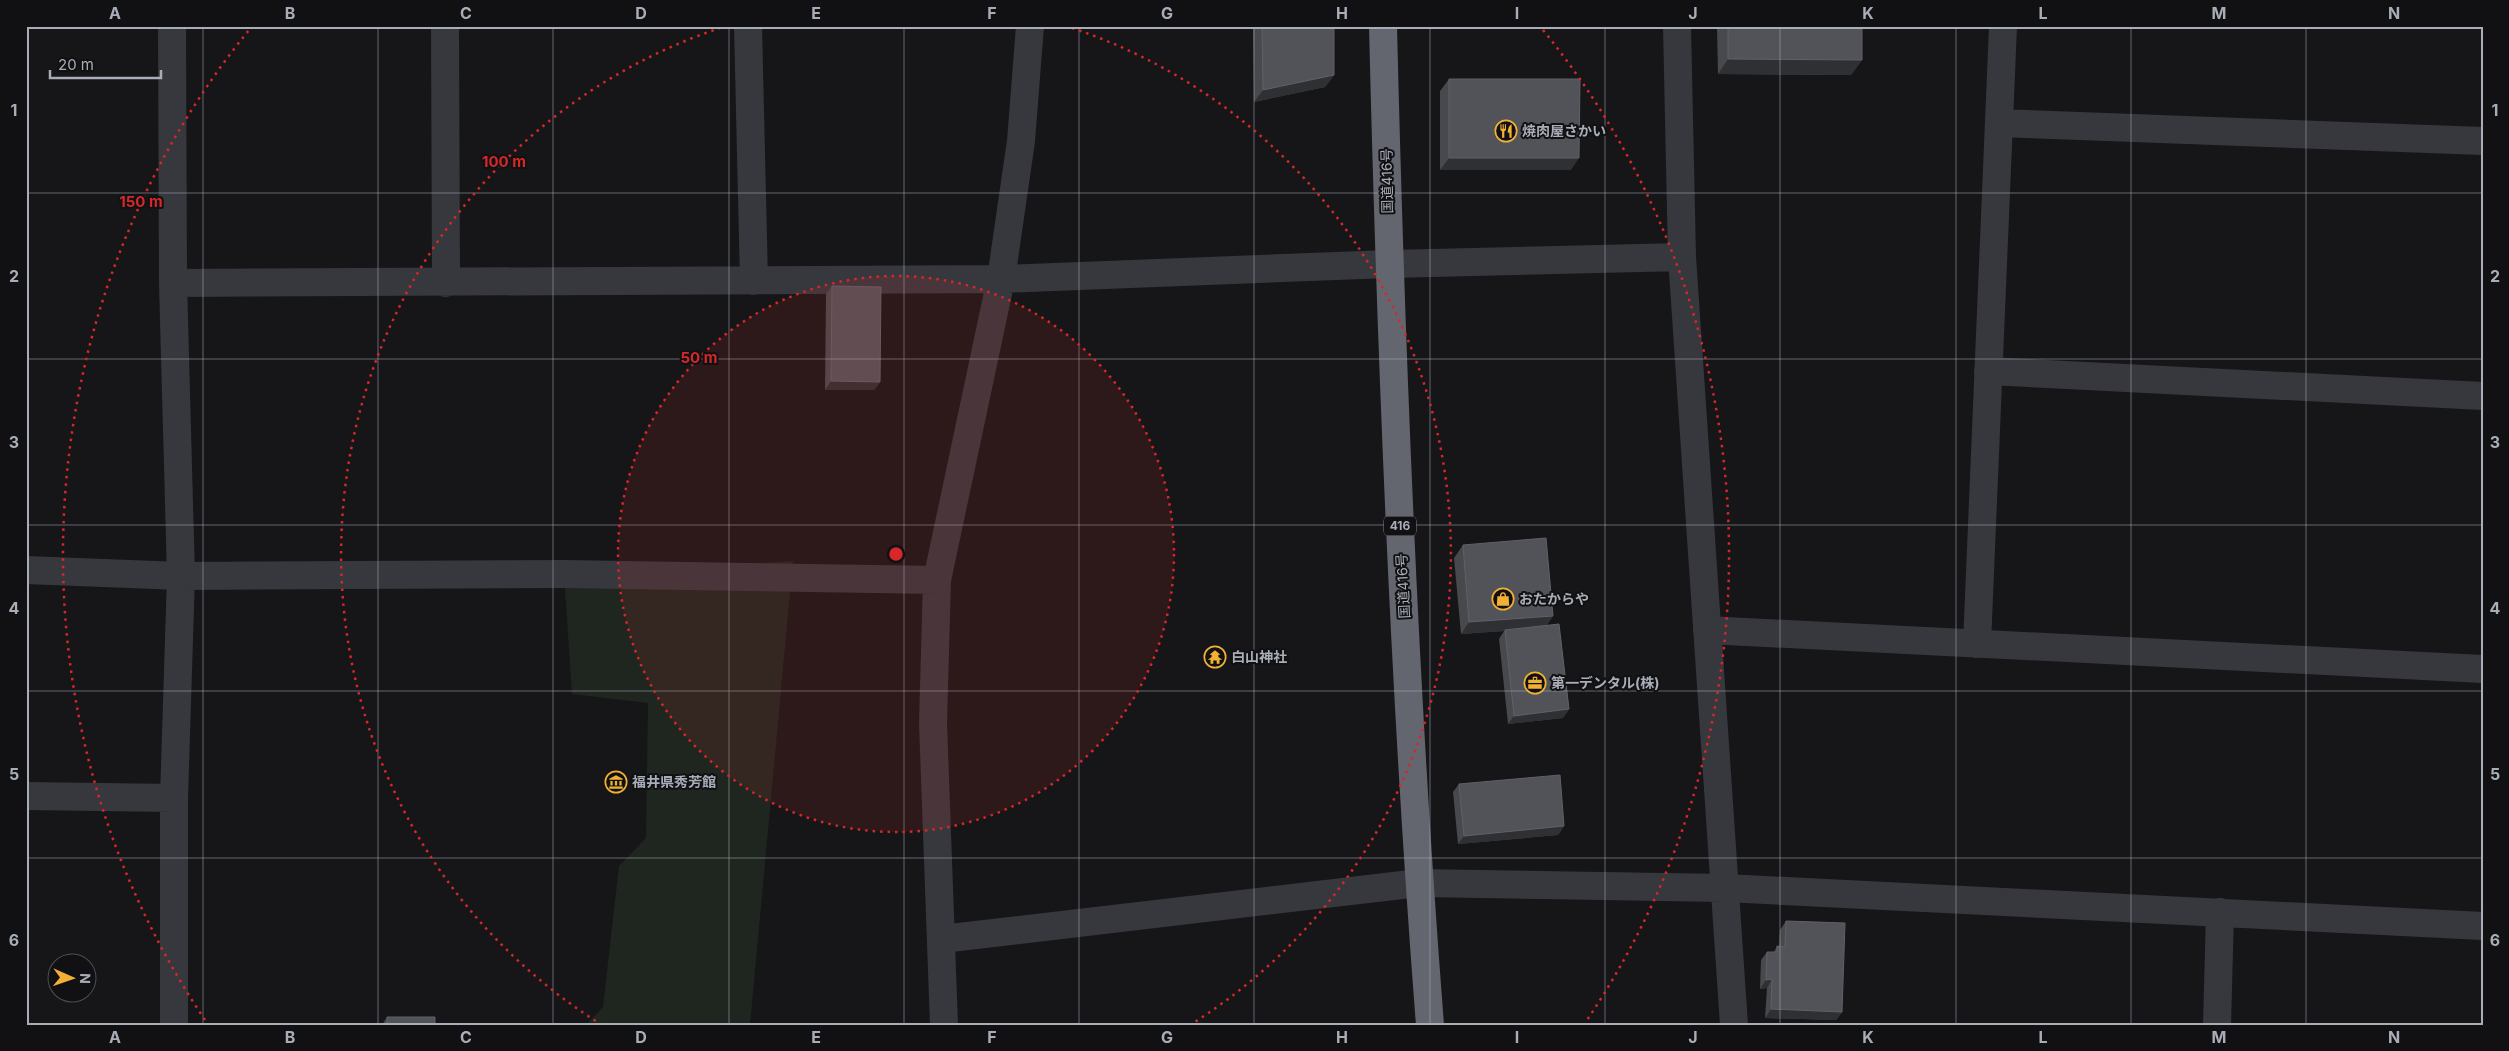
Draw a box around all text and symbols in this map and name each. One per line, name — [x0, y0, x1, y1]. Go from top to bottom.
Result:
text: A — [109, 3, 121, 23]
text: B — [285, 3, 295, 23]
text: C — [460, 3, 472, 23]
text: D — [635, 3, 647, 23]
text: E — [811, 3, 821, 23]
text: F — [987, 3, 997, 23]
text: G — [1161, 3, 1173, 23]
text: H — [1336, 3, 1348, 23]
text: I — [1515, 3, 1519, 23]
text: J — [1688, 3, 1698, 23]
text: K — [1862, 3, 1874, 23]
text: L — [2038, 3, 2048, 23]
text: M — [2212, 3, 2226, 23]
text: N — [2388, 3, 2400, 23]
scale bar — [50, 48, 161, 80]
text: 20 m — [58, 55, 94, 74]
text: 1 — [11, 100, 17, 120]
text: 1 — [2492, 100, 2498, 120]
restaurant icon: 焼肉屋さかい — [1494, 119, 1518, 143]
place label: 焼肉屋さかい — [1522, 122, 1606, 139]
street label: 国道416号 — [1377, 148, 1396, 214]
text: 100 m — [482, 152, 526, 171]
text: 150 m — [119, 192, 163, 211]
text: 2 — [9, 266, 19, 286]
text: 2 — [2490, 266, 2500, 286]
text: 50 m — [681, 348, 717, 367]
text: 3 — [9, 432, 19, 452]
text: 3 — [2490, 432, 2500, 452]
road number: 416 — [1384, 516, 1416, 536]
centre of rings — [887, 545, 905, 563]
street label: 国道416号 — [1392, 553, 1413, 619]
shop icon: おたからや — [1491, 587, 1515, 611]
place label: おたからや — [1519, 590, 1589, 607]
text: 4 — [9, 598, 20, 618]
text: 4 — [2490, 598, 2501, 618]
temple icon: 白山神社 — [1203, 645, 1227, 669]
place label: 白山神社 — [1231, 648, 1287, 665]
office icon: 第一デンタル(株) — [1523, 671, 1547, 695]
place label: 第一デンタル(株) — [1551, 674, 1660, 691]
text: 5 — [9, 764, 19, 784]
text: 5 — [2490, 764, 2500, 784]
museum icon: 福井県秀芳館 — [604, 770, 628, 794]
place label: 福井県秀芳館 — [632, 773, 716, 790]
text: 6 — [9, 930, 19, 950]
text: 6 — [2490, 930, 2500, 950]
north arrow — [48, 954, 98, 1004]
text: N — [77, 973, 94, 984]
text: A — [109, 1027, 121, 1047]
text: B — [285, 1027, 295, 1047]
text: C — [460, 1027, 472, 1047]
text: D — [635, 1027, 647, 1047]
text: E — [811, 1027, 821, 1047]
text: F — [987, 1027, 997, 1047]
text: G — [1161, 1027, 1173, 1047]
text: H — [1336, 1027, 1348, 1047]
text: I — [1515, 1027, 1519, 1047]
text: J — [1688, 1027, 1698, 1047]
text: K — [1862, 1027, 1874, 1047]
text: L — [2038, 1027, 2048, 1047]
text: M — [2212, 1027, 2226, 1047]
text: N — [2388, 1027, 2400, 1047]

